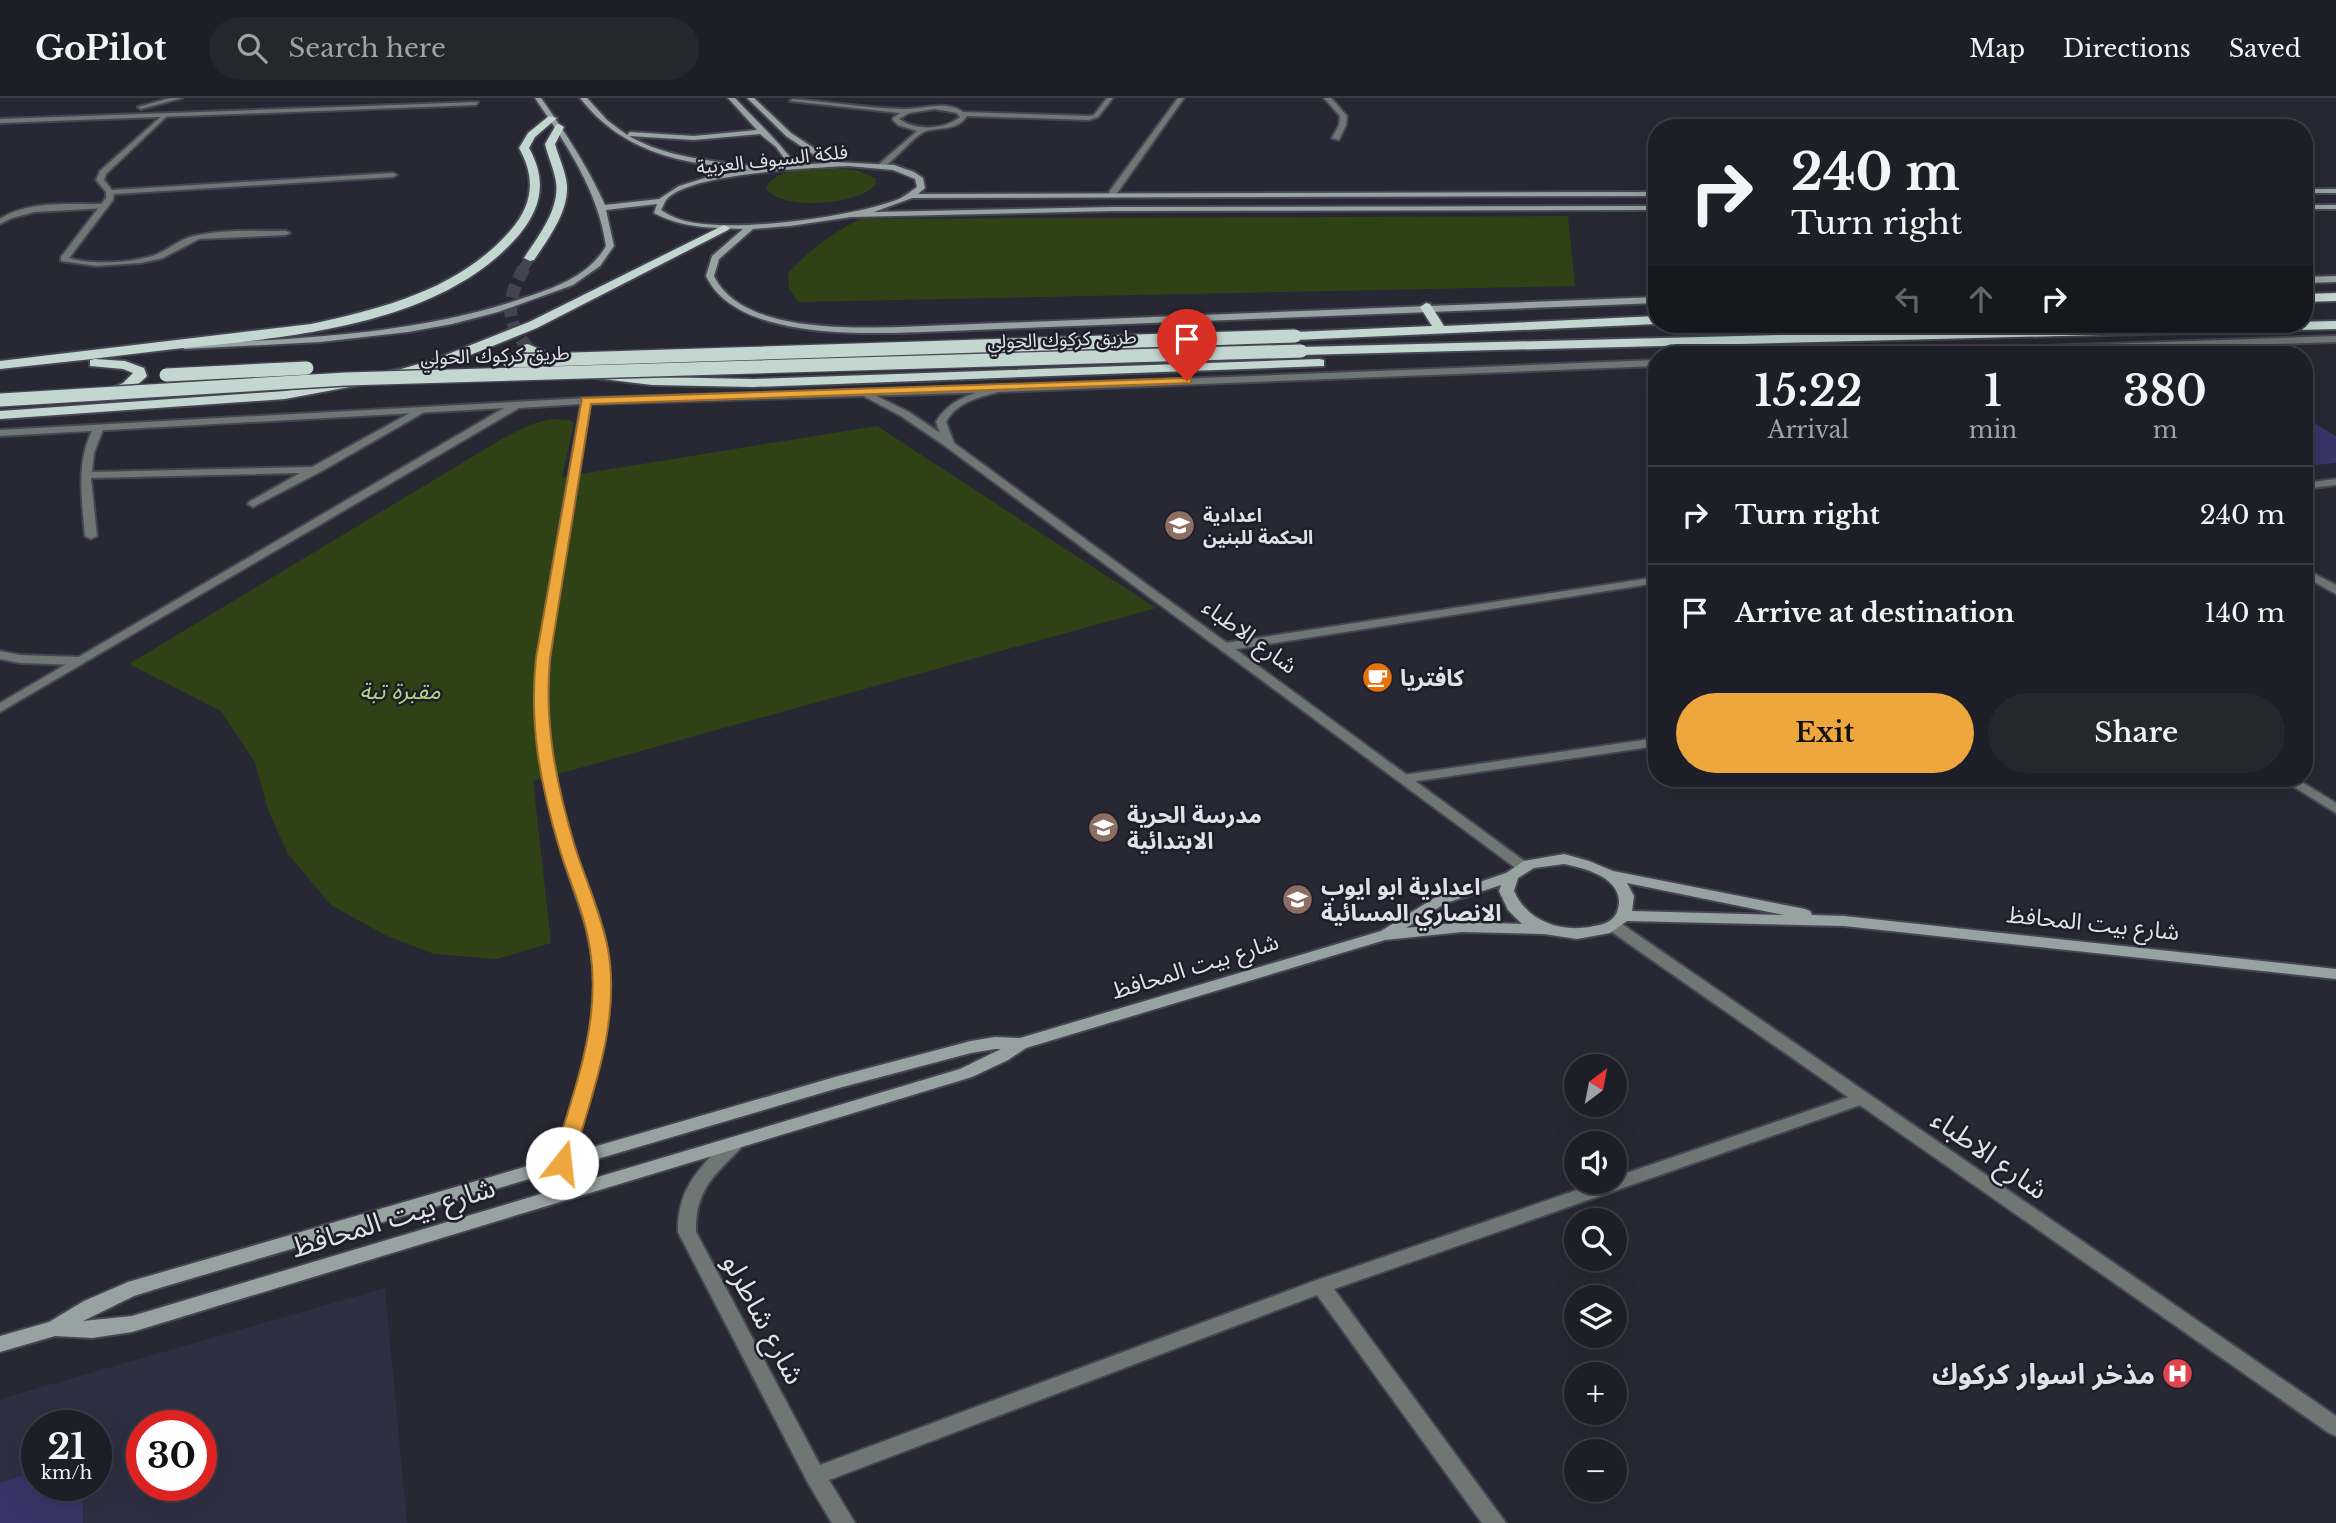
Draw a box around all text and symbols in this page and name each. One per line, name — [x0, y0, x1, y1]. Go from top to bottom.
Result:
search box — [209, 17, 699, 80]
text: GoPilot — [35, 28, 167, 69]
icon: search — [233, 29, 271, 67]
text: Search here — [289, 32, 446, 64]
text: Map — [1969, 34, 2025, 63]
text: Directions — [2063, 34, 2191, 63]
text: Saved — [2229, 34, 2301, 63]
street label: فلكة السيوف العربية — [695, 140, 849, 179]
text: 240 m — [1791, 142, 1960, 203]
icon: right — [1676, 147, 1767, 238]
text: Turn right — [1791, 203, 1962, 243]
icon: left — [1889, 280, 1927, 318]
icon: ahead — [1962, 280, 2000, 318]
icon: right — [2035, 280, 2073, 318]
pin — [1157, 309, 1217, 381]
icon: arrive — [1168, 320, 1206, 358]
street label: طريق كركوك الحولي — [987, 325, 1137, 357]
street label: طريق كركوك الحولي — [420, 341, 570, 373]
text: 15:22 — [1754, 365, 1863, 417]
text: 1 — [1984, 365, 2002, 417]
text: 380 — [2123, 365, 2207, 417]
text: Arrival — [1768, 416, 1849, 444]
text: min — [1969, 416, 2017, 444]
text: m — [2153, 416, 2177, 444]
icon: right — [1676, 496, 1714, 534]
text: Turn right — [1735, 499, 1880, 531]
text: 240 m — [2200, 499, 2285, 531]
place label: اعدادية الحكمة للبنين — [1203, 504, 1313, 549]
school or university icon: اعدادية الحكمة للبنين — [1163, 509, 1197, 543]
street label: شارع الاطباء — [1196, 592, 1303, 682]
icon: arrive — [1676, 594, 1714, 632]
text: Arrive at destination — [1735, 597, 2015, 629]
text: 140 m — [2204, 597, 2285, 629]
cafe icon: کافتریا — [1360, 661, 1394, 695]
place label: کافتریا — [1400, 664, 1465, 692]
park label: مقبرة تبة — [359, 677, 441, 705]
button: Exit — [1676, 693, 1974, 773]
button: Share — [1988, 693, 2285, 773]
place label: مدرسة الحرية الابتدائية — [1127, 801, 1262, 855]
school or university icon: مدرسة الحرية الابتدائية — [1087, 811, 1121, 845]
place label: اعدادية ابو ايوب الانصاري المسائية — [1321, 873, 1502, 931]
school or university icon: اعدادية ابو ايوب الانصاري المسائية — [1281, 883, 1315, 917]
street label: شارع بيت المحافظ — [2005, 900, 2181, 949]
street label: شارع بيت المحافظ — [1108, 927, 1283, 1008]
north arrow — [1564, 1054, 1628, 1116]
map controls — [1564, 1054, 1627, 1502]
street label: شارع الاطباء — [1923, 1102, 2055, 1210]
position arrow — [525, 1126, 599, 1200]
button: sound — [1564, 1131, 1627, 1194]
street label: شارع بيت المحافظ — [287, 1170, 500, 1268]
button: search — [1564, 1208, 1627, 1271]
street label: شارع شاطرلو — [712, 1248, 812, 1392]
button: layers — [1564, 1285, 1627, 1348]
place label: مذخر اسوار كركوك — [1932, 1357, 2155, 1392]
hospital icon: مذخر اسوار كركوك — [2161, 1357, 2195, 1391]
button: + — [1564, 1362, 1627, 1425]
speed limit sign: 30 — [126, 1410, 217, 1501]
text: 21 — [47, 1425, 86, 1468]
button: − — [1564, 1439, 1627, 1502]
text: km/h — [41, 1462, 92, 1484]

